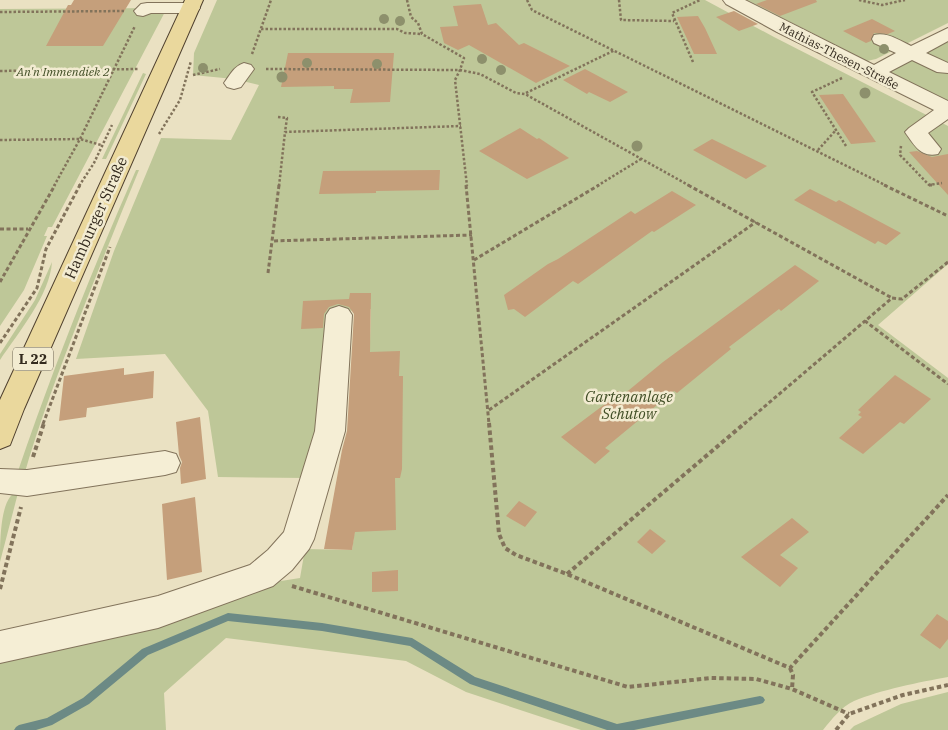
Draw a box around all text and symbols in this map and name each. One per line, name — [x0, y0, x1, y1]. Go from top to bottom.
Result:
street label: Mathias-Thesen-Straße — [777, 19, 902, 92]
park label: An'n Immendiek 2 — [15, 64, 110, 79]
street label: Hamburger Straße — [60, 154, 131, 282]
road number: L 22 — [13, 348, 53, 370]
park label: Gartenanlage Schutow — [585, 387, 673, 423]

